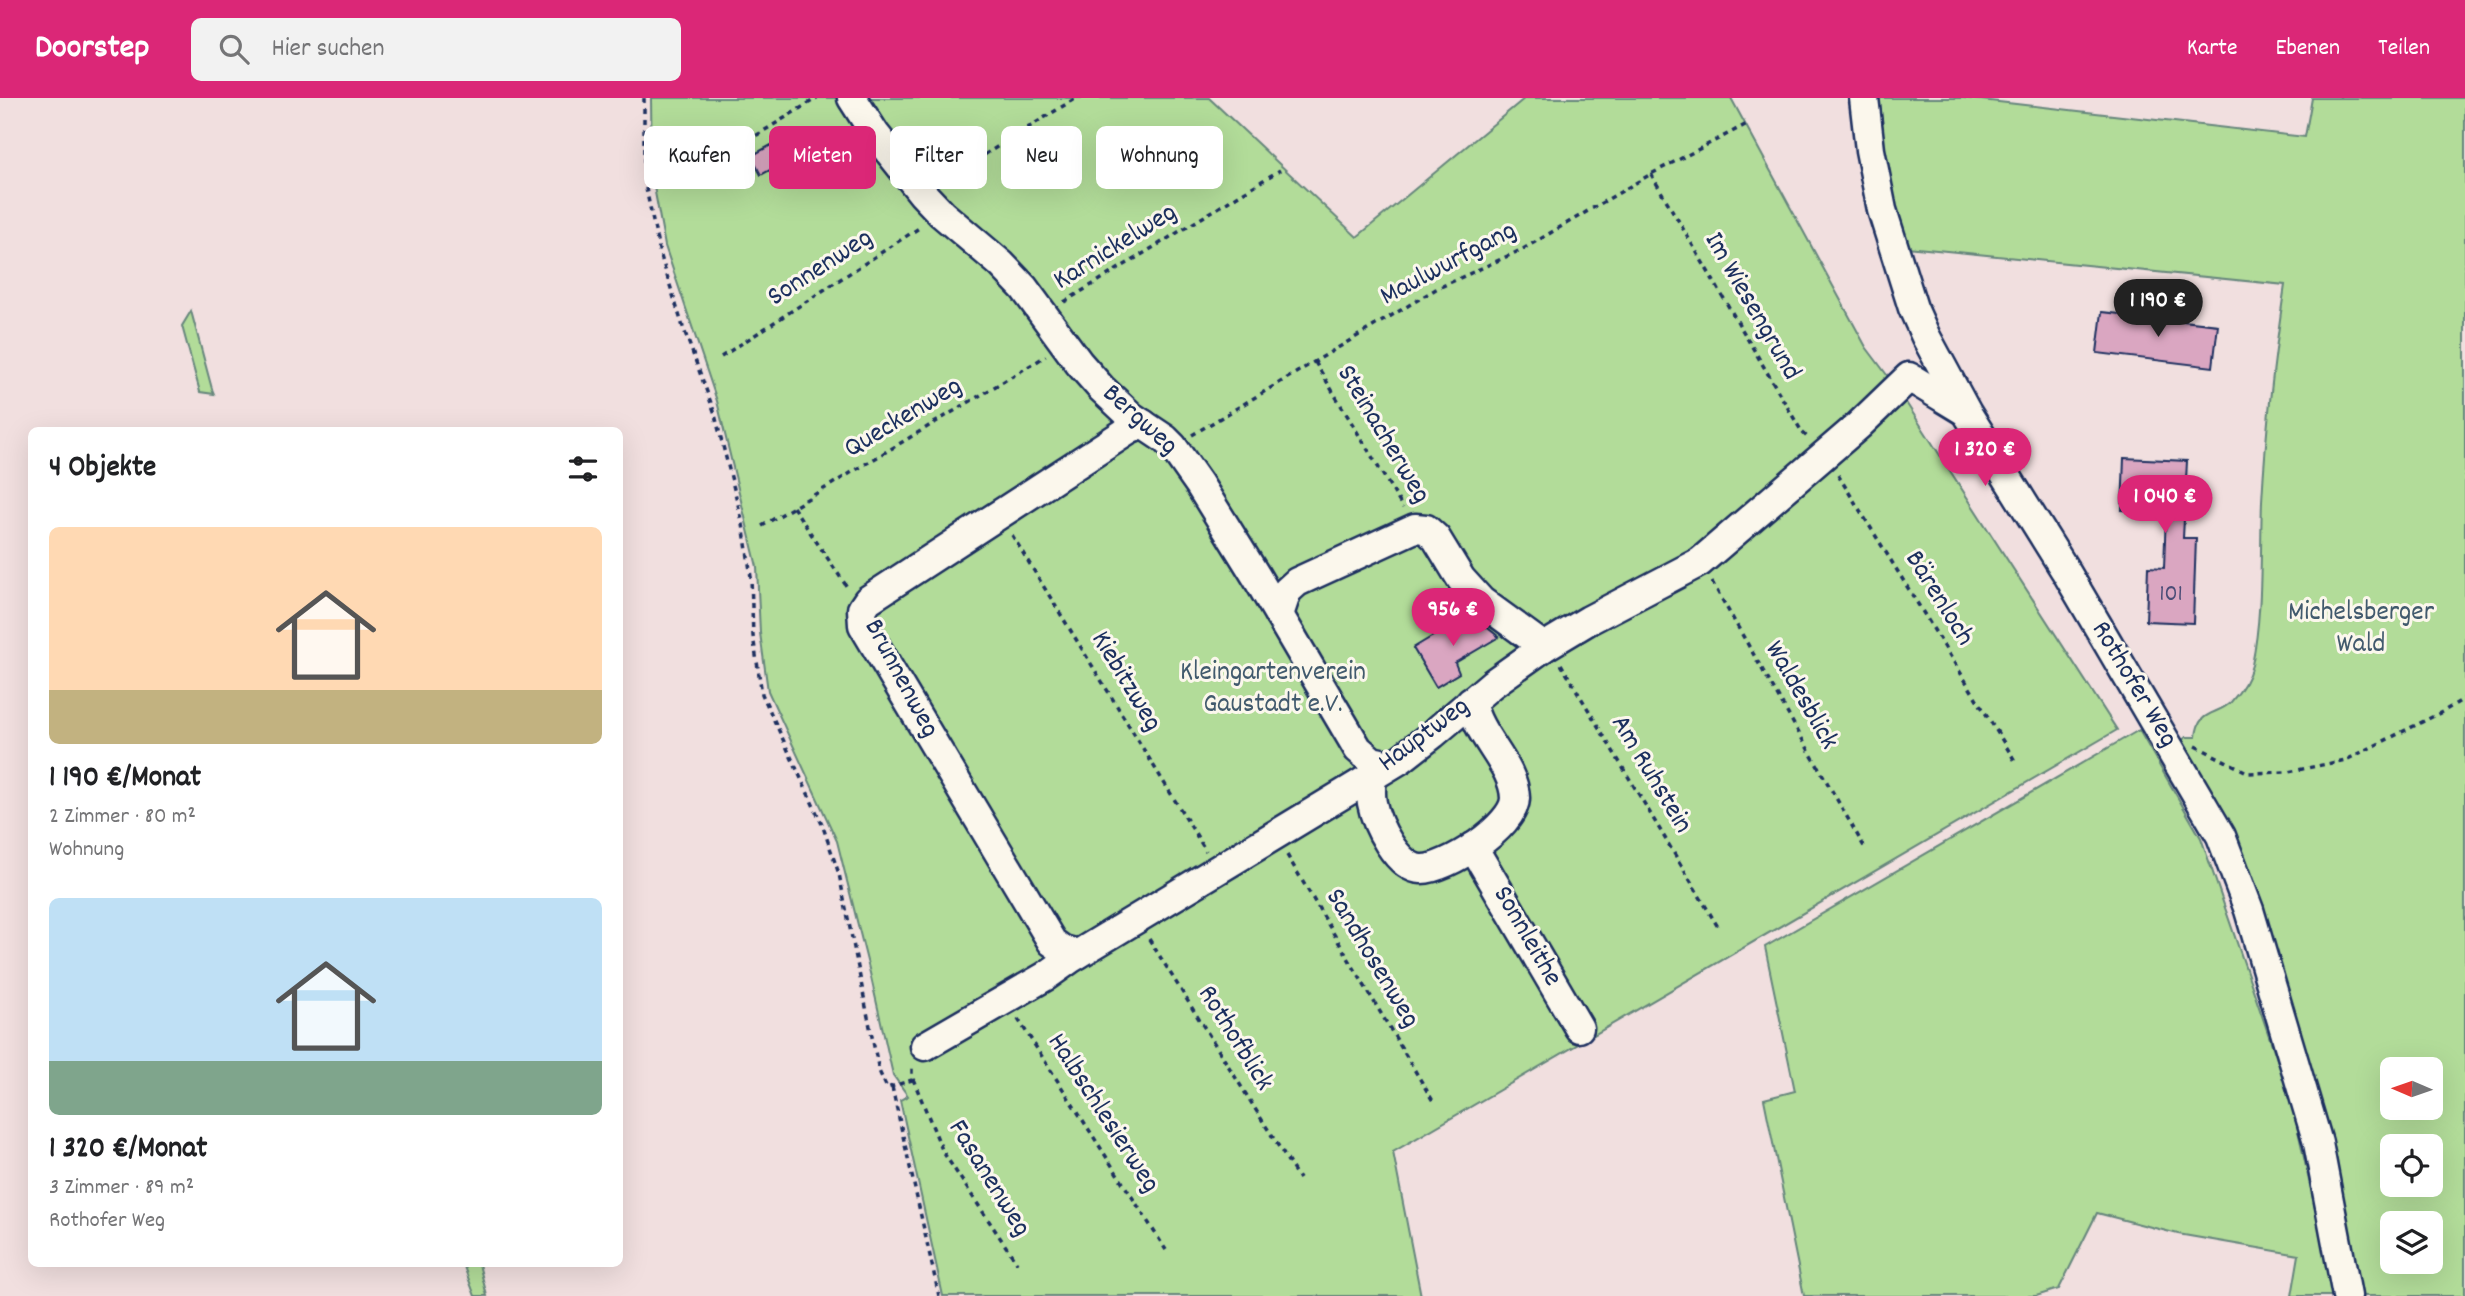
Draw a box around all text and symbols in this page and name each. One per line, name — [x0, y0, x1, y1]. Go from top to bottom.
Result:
search box — [191, 18, 681, 81]
text: Doorstep — [35, 26, 149, 73]
icon: search — [215, 30, 253, 68]
text: Hier suchen — [271, 31, 385, 68]
text: Karte — [2187, 32, 2237, 66]
text: Ebenen — [2275, 32, 2340, 66]
text: Teilen — [2378, 32, 2430, 66]
chip: Kaufen — [644, 126, 755, 189]
chip: Mieten — [769, 126, 876, 189]
chip: Filter — [890, 126, 987, 189]
chip: Neu — [1001, 126, 1082, 189]
chip: Wohnung — [1096, 126, 1223, 189]
street label: Karnickelweg — [1047, 194, 1185, 302]
street label: Maulwurfgang — [1374, 212, 1524, 318]
street label: Sonnenweg — [760, 220, 882, 318]
street label: Im Wiesengrund — [1692, 225, 1810, 389]
pin: 1 190 € — [2093, 280, 2223, 339]
text: 1 190 € — [2130, 285, 2186, 318]
street label: Steinacherweg — [1325, 358, 1439, 512]
street label: Queckenweg — [837, 368, 971, 470]
street label: Bergweg — [1092, 376, 1186, 466]
pin: 1 320 € — [1920, 428, 2050, 488]
text: 1 320 € — [1954, 434, 2016, 467]
text: 4 Objekte — [49, 448, 156, 491]
icon: filters — [564, 450, 602, 488]
pin: 1 040 € — [2100, 476, 2230, 535]
text: 1 040 € — [2133, 481, 2197, 514]
street label: Bärenloch — [1893, 543, 1983, 655]
icon: home — [263, 572, 389, 698]
house number: 101 — [2159, 578, 2183, 612]
pin: 956 € — [1404, 588, 1502, 648]
text: 956 € — [1428, 594, 1478, 627]
park label: Michelsberger Wald — [2288, 594, 2435, 666]
street label: Brunnenweg — [852, 612, 948, 746]
street label: Rothofer Weg — [2079, 614, 2187, 756]
street label: Kiebitzweg — [1079, 624, 1171, 740]
street label: Waldesblick — [1753, 634, 1847, 758]
park label: Kleingartenverein Gaustadt e.V. — [1180, 654, 1366, 726]
street label: Hauptweg — [1371, 688, 1479, 784]
street label: Am Ruhstein — [1599, 708, 1701, 842]
text: 1 190 €/Monat — [49, 758, 201, 801]
text: 2 Zimmer · 80 m² — [49, 801, 196, 834]
text: Wohnung — [49, 834, 124, 867]
street label: Sonnleithe — [1481, 879, 1571, 995]
street label: Sandhosenweg — [1314, 882, 1428, 1036]
icon: home — [263, 943, 389, 1069]
street label: Rothofblick — [1186, 978, 1282, 1100]
street label: Halbschlesierweg — [1035, 1026, 1169, 1202]
north arrow — [2380, 1057, 2443, 1120]
map controls — [2380, 1057, 2443, 1274]
street label: Fasanenweg — [936, 1113, 1040, 1245]
text: 1 320 €/Monat — [49, 1129, 207, 1172]
button: locate — [2380, 1134, 2443, 1197]
text: 3 Zimmer · 89 m² — [49, 1172, 194, 1205]
text: Rothofer Weg — [49, 1205, 165, 1238]
button: layers — [2380, 1211, 2443, 1274]

